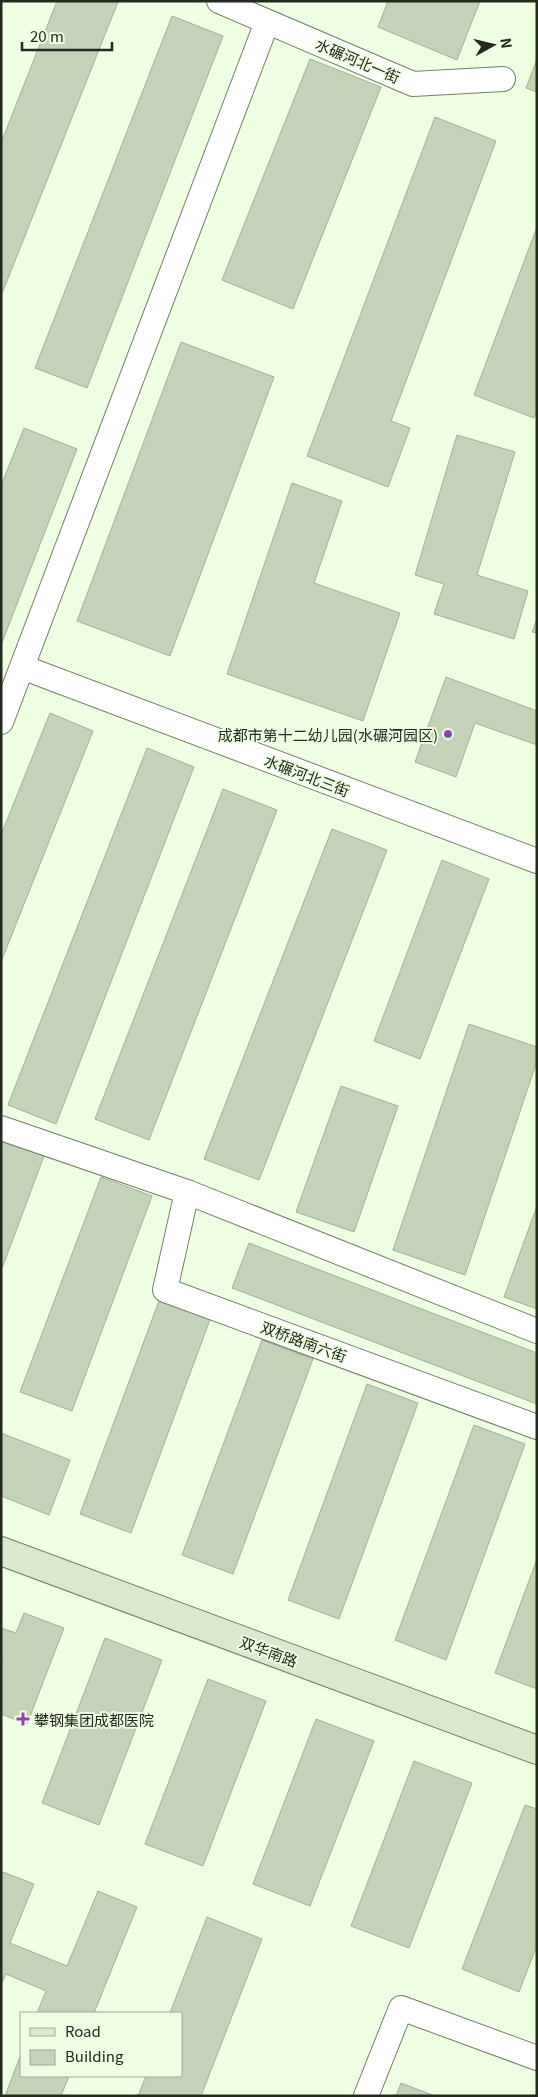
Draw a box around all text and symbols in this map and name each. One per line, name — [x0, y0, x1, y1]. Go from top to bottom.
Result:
scale bar — [22, 20, 112, 52]
north arrow — [468, 20, 518, 70]
text: 20 m — [30, 25, 64, 46]
street label: 水碾河北一街 — [312, 33, 404, 87]
text: N — [496, 36, 517, 50]
place label: 成都市第十二幼儿园(水碾河园区) — [218, 724, 438, 745]
marker: 成都市第十二幼儿园(水碾河园区) — [442, 728, 454, 740]
street label: 水碾河北三街 — [261, 749, 353, 801]
street label: 双桥路南六街 — [258, 1316, 350, 1366]
street label: 双华南路 — [237, 1631, 301, 1671]
place label: 攀钢集团成都医院 — [34, 1709, 154, 1730]
marker: 攀钢集团成都医院 — [16, 1712, 30, 1726]
legend — [20, 2012, 182, 2077]
text: Road — [65, 2020, 101, 2041]
text: Building — [65, 2045, 124, 2066]

